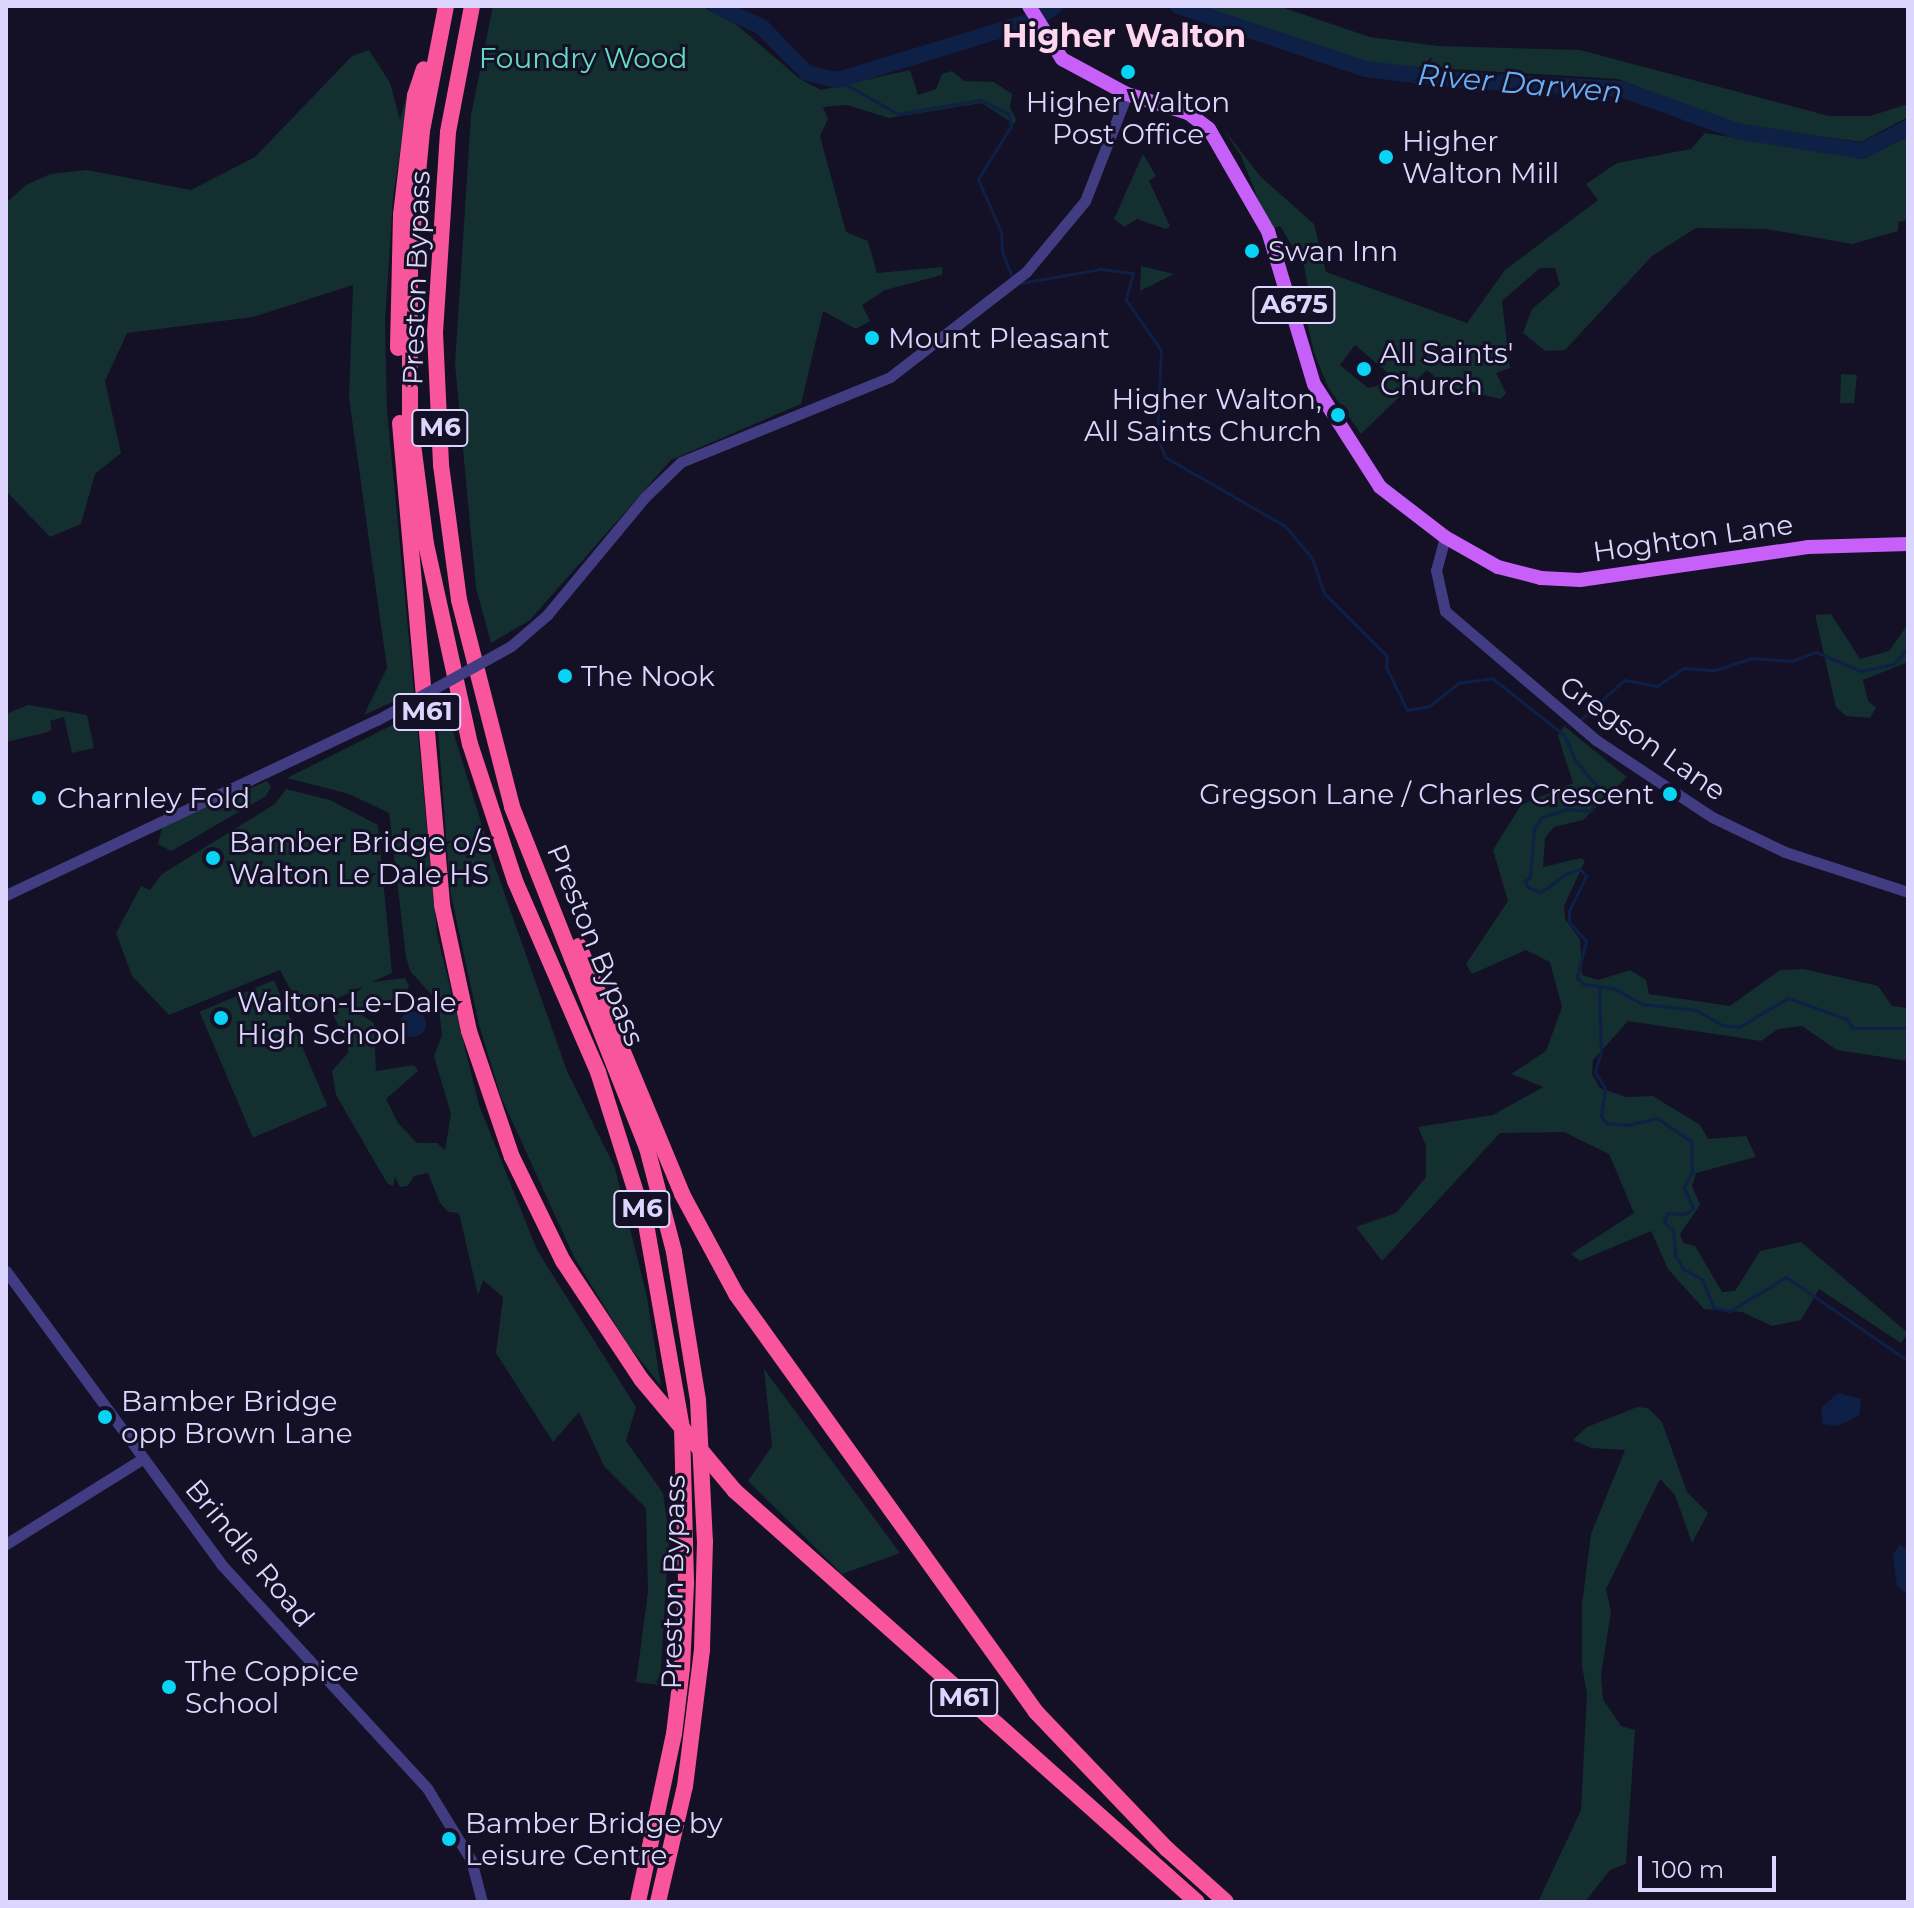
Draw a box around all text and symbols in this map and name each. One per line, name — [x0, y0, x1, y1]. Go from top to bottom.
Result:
district label: Higher Walton — [1002, 17, 1246, 55]
park label: Foundry Wood — [479, 41, 687, 75]
water label: River Darwen — [1416, 57, 1624, 111]
marker: Higher Walton Post Office — [1119, 63, 1137, 81]
place label: Higher Walton Post Office — [1026, 85, 1230, 151]
place label: Higher Walton Mill — [1402, 124, 1559, 190]
marker: Higher Walton Mill — [1377, 148, 1395, 166]
street label: Preston Bypass — [395, 170, 437, 386]
place label: Swan Inn — [1268, 234, 1398, 268]
marker: Swan Inn — [1243, 242, 1261, 260]
road number: A675 — [1252, 283, 1336, 327]
place label: Mount Pleasant — [888, 321, 1110, 355]
marker: Mount Pleasant — [863, 329, 881, 347]
place label: All Saints' Church — [1380, 336, 1513, 402]
marker: All Saints' Church — [1355, 360, 1373, 378]
place label: Higher Walton, All Saints Church — [1084, 382, 1322, 448]
road number: M6 — [410, 406, 470, 450]
marker: Higher Walton, All Saints Church — [1329, 406, 1347, 424]
street label: Hoghton Lane — [1591, 507, 1795, 569]
place label: The Nook — [581, 659, 715, 693]
marker: The Nook — [556, 667, 574, 685]
street label: Gregson Lane — [1554, 668, 1732, 808]
road number: M61 — [393, 690, 461, 734]
place label: Gregson Lane / Charles Crescent — [1199, 777, 1654, 811]
place label: Charnley Fold — [57, 781, 250, 815]
marker: Gregson Lane / Charles Crescent — [1661, 785, 1679, 803]
marker: Charnley Fold — [28, 787, 50, 809]
place label: Bamber Bridge o/s Walton Le Dale HS — [229, 825, 492, 891]
street label: Preston Bypass — [540, 839, 652, 1051]
marker: Bamber Bridge o/s Walton Le Dale HS — [204, 849, 222, 867]
place label: Walton-Le-Dale High School — [237, 985, 457, 1051]
marker: Walton-Le-Dale High School — [212, 1009, 230, 1027]
road number: M6 — [612, 1187, 672, 1231]
place label: Bamber Bridge opp Brown Lane — [121, 1384, 353, 1450]
marker: Bamber Bridge opp Brown Lane — [96, 1408, 114, 1426]
street label: Brindle Road — [178, 1472, 322, 1634]
street label: Preston Bypass — [654, 1474, 692, 1690]
place label: The Coppice School — [185, 1654, 359, 1720]
road number: M61 — [930, 1676, 998, 1720]
marker: The Coppice School — [160, 1678, 178, 1696]
place label: Bamber Bridge by Leisure Centre — [465, 1806, 723, 1872]
marker: Bamber Bridge by Leisure Centre — [440, 1830, 458, 1848]
scale bar — [1642, 1840, 1780, 1890]
text: 100 m — [1652, 1855, 1724, 1884]

